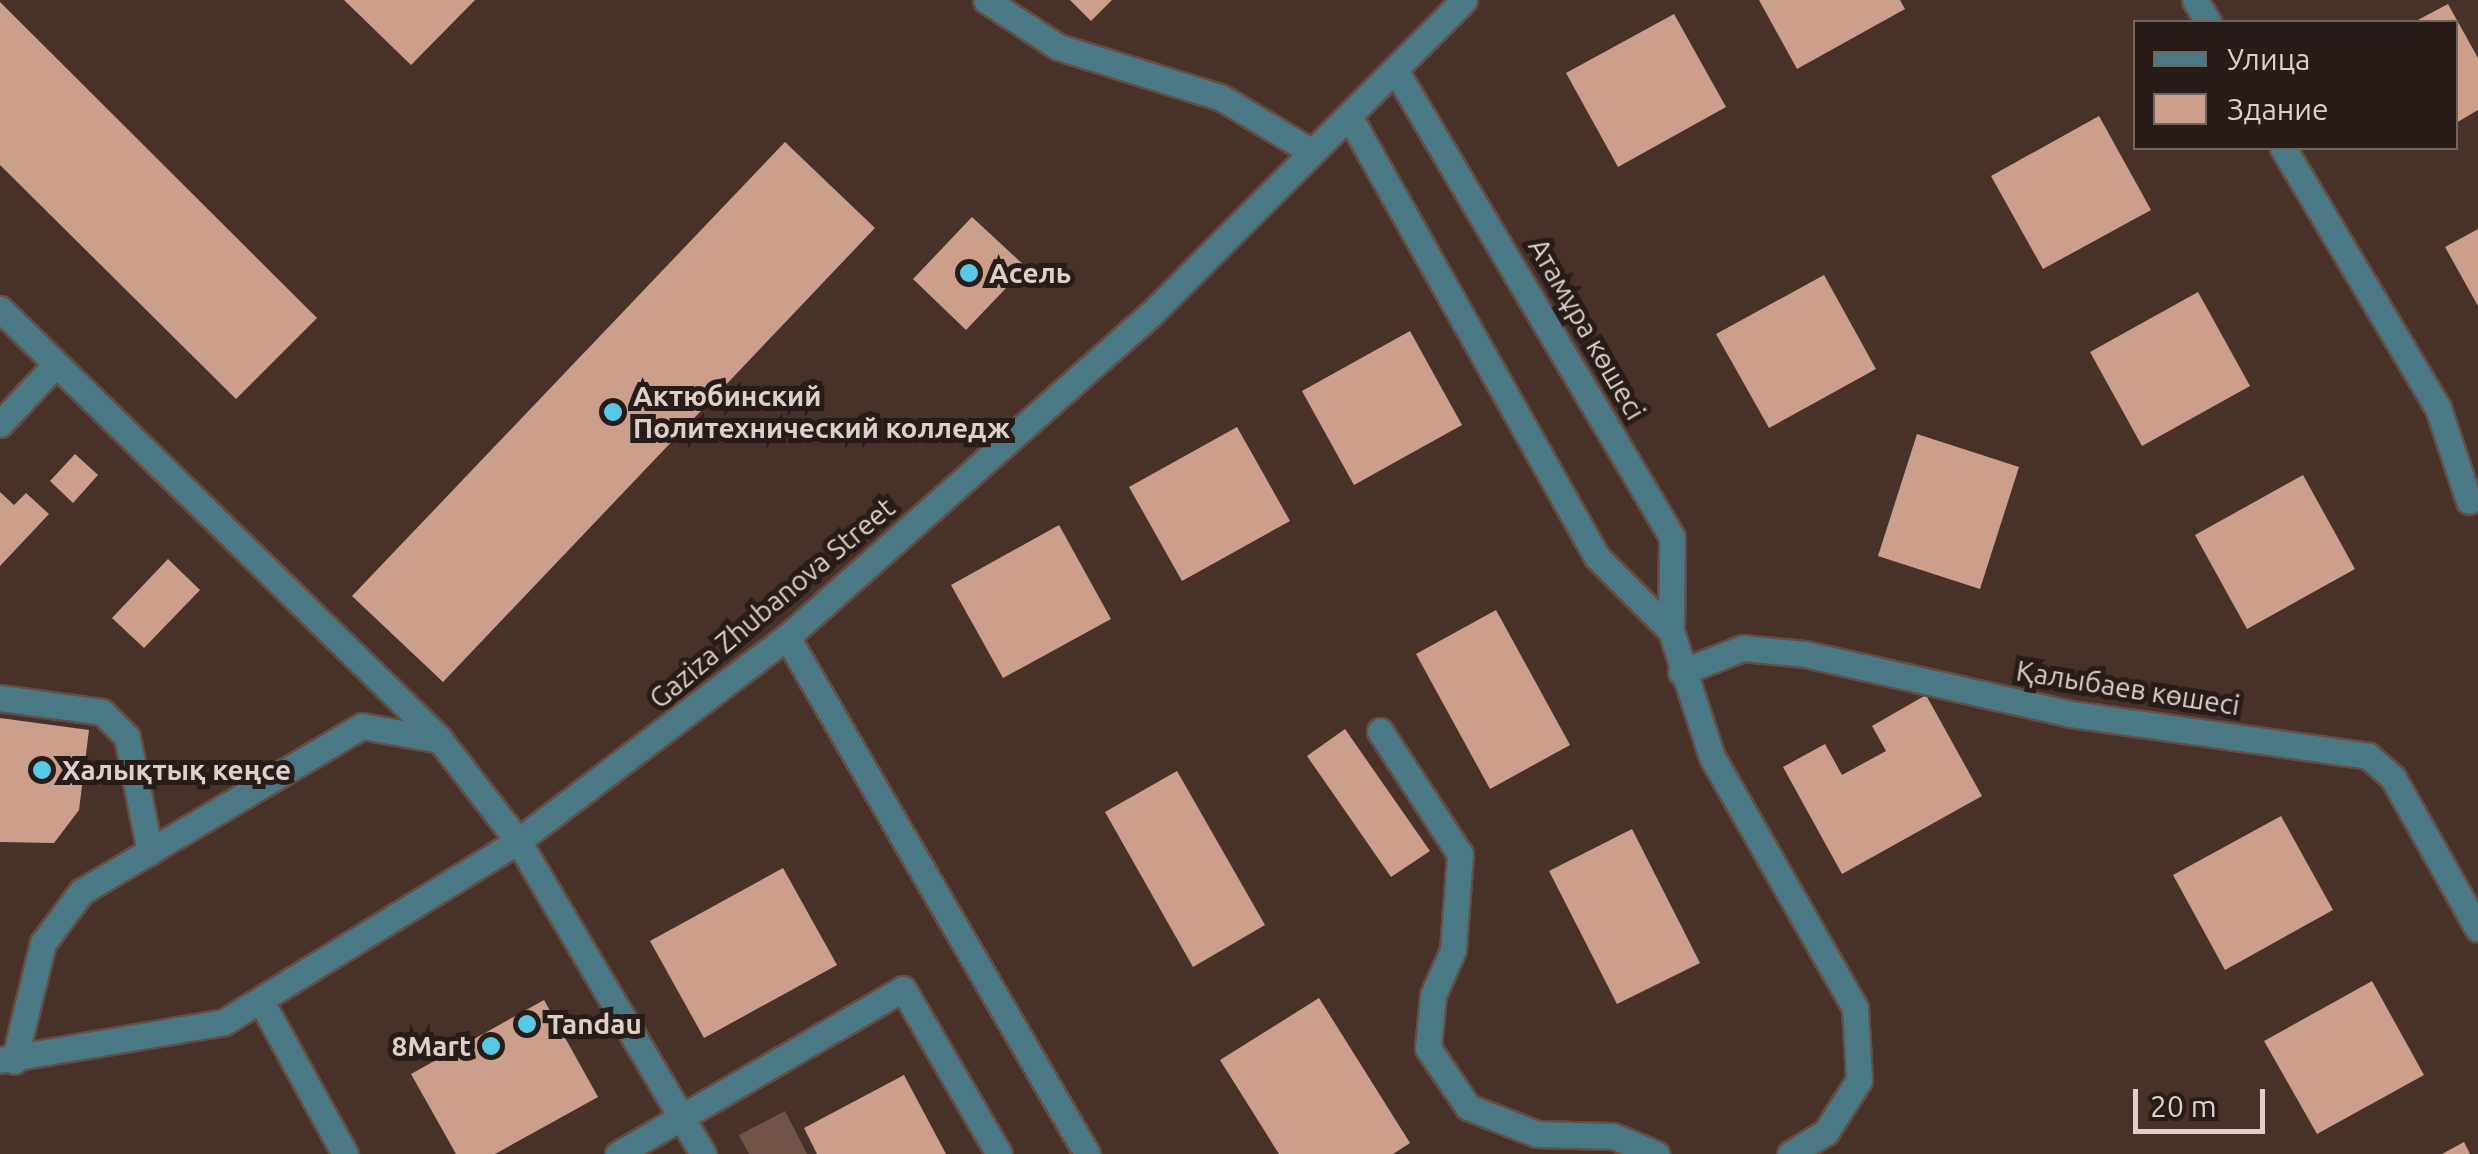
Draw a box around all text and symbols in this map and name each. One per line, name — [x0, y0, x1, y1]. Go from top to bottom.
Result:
legend — [2133, 20, 2458, 150]
text: Улица — [2227, 42, 2311, 76]
text: Здание — [2227, 92, 2329, 126]
street label: Атамұра көшесі — [1522, 232, 1652, 426]
place label: Асель — [989, 256, 1071, 290]
marker: Асель — [958, 262, 980, 284]
place label: Актюбинский Политехнический колледж — [633, 379, 1010, 445]
marker: Актюбинский Политехнический колледж — [602, 401, 624, 423]
street label: Gaziza Zhubanova Street — [643, 491, 901, 715]
street label: Қалыбаев көшесі — [2014, 654, 2242, 722]
place label: Халықтық кеңсе — [62, 753, 291, 787]
marker: Халықтық кеңсе — [31, 759, 53, 781]
place label: Tandau — [547, 1007, 642, 1041]
marker: Tandau — [516, 1013, 538, 1035]
place label: 8Mart — [392, 1029, 471, 1063]
marker: 8Mart — [480, 1035, 502, 1057]
scale bar — [2138, 1069, 2270, 1131]
text: 20 m — [2150, 1089, 2217, 1123]

